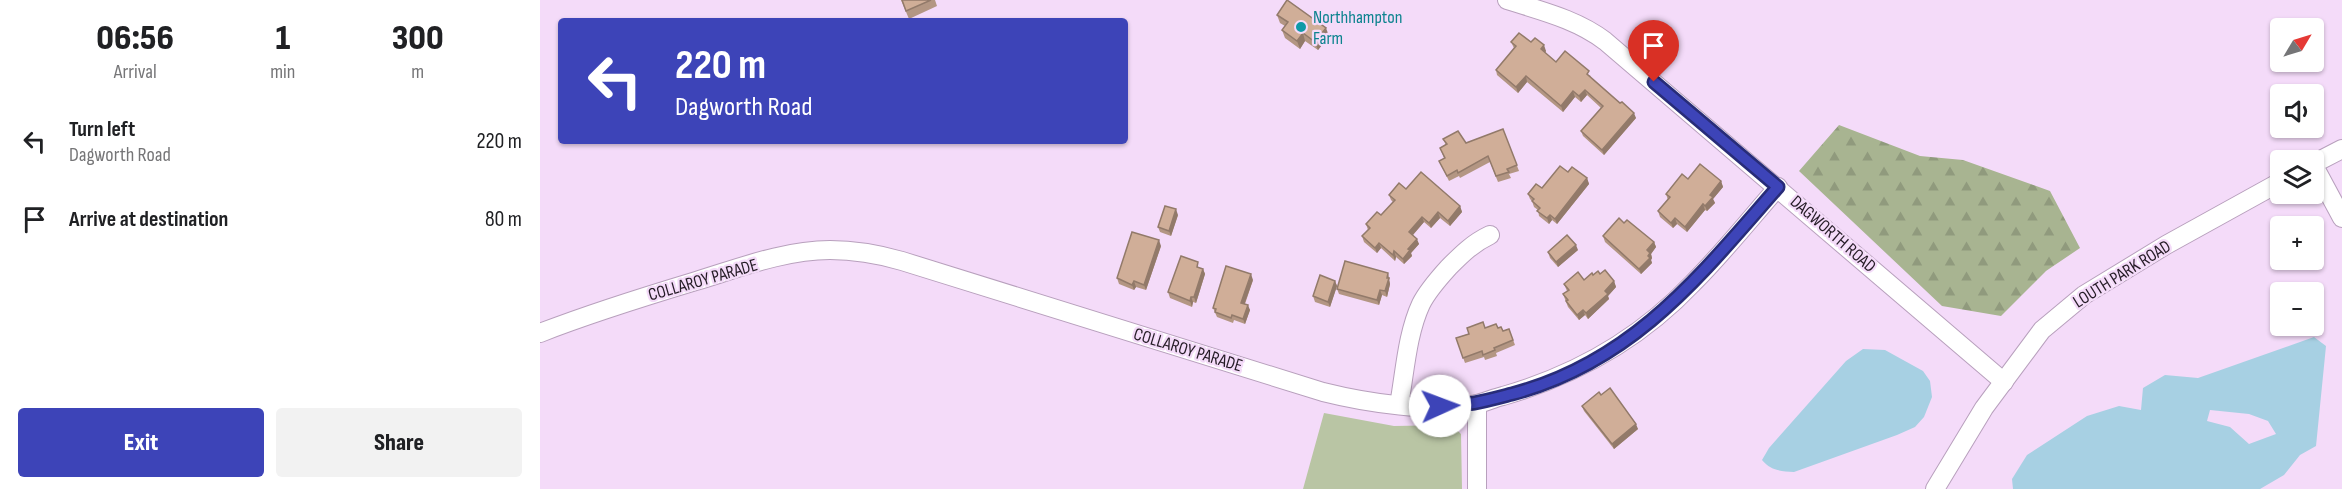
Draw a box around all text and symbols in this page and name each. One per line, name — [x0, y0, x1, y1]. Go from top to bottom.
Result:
place label: Northhampton Farm — [1313, 7, 1402, 49]
text: 06:56 — [96, 17, 174, 60]
text: 1 — [275, 17, 290, 60]
text: 300 — [392, 17, 444, 60]
north arrow — [2270, 18, 2324, 72]
map controls — [2270, 18, 2324, 336]
marker: Northhampton Farm — [1294, 20, 1308, 34]
pin — [1628, 20, 1679, 82]
icon: arrive — [1637, 29, 1670, 62]
text: 220 m — [675, 40, 766, 91]
icon: left — [576, 42, 654, 120]
text: Arrival — [114, 60, 157, 84]
text: min — [270, 60, 295, 84]
text: m — [411, 60, 424, 84]
button: sound — [2270, 84, 2324, 138]
text: Dagworth Road — [675, 91, 812, 123]
text: Turn left — [69, 116, 135, 143]
icon: left — [18, 125, 51, 158]
text: 220 m — [476, 128, 522, 155]
text: Dagworth Road — [69, 143, 171, 167]
button: layers — [2270, 150, 2324, 204]
street label: DAGWORTH ROAD — [1786, 191, 1880, 277]
icon: arrive — [18, 203, 51, 236]
text: Arrive at destination — [69, 206, 228, 233]
text: 80 m — [485, 206, 522, 233]
button: + — [2270, 216, 2324, 270]
street label: LOUTH PARK ROAD — [2069, 236, 2175, 312]
street label: COLLAROY PARADE — [646, 254, 760, 306]
button: − — [2270, 282, 2324, 336]
street label: COLLAROY PARADE — [1131, 323, 1245, 377]
position arrow — [1408, 374, 1472, 438]
button: Exit — [18, 408, 264, 477]
button: Share — [276, 408, 522, 477]

